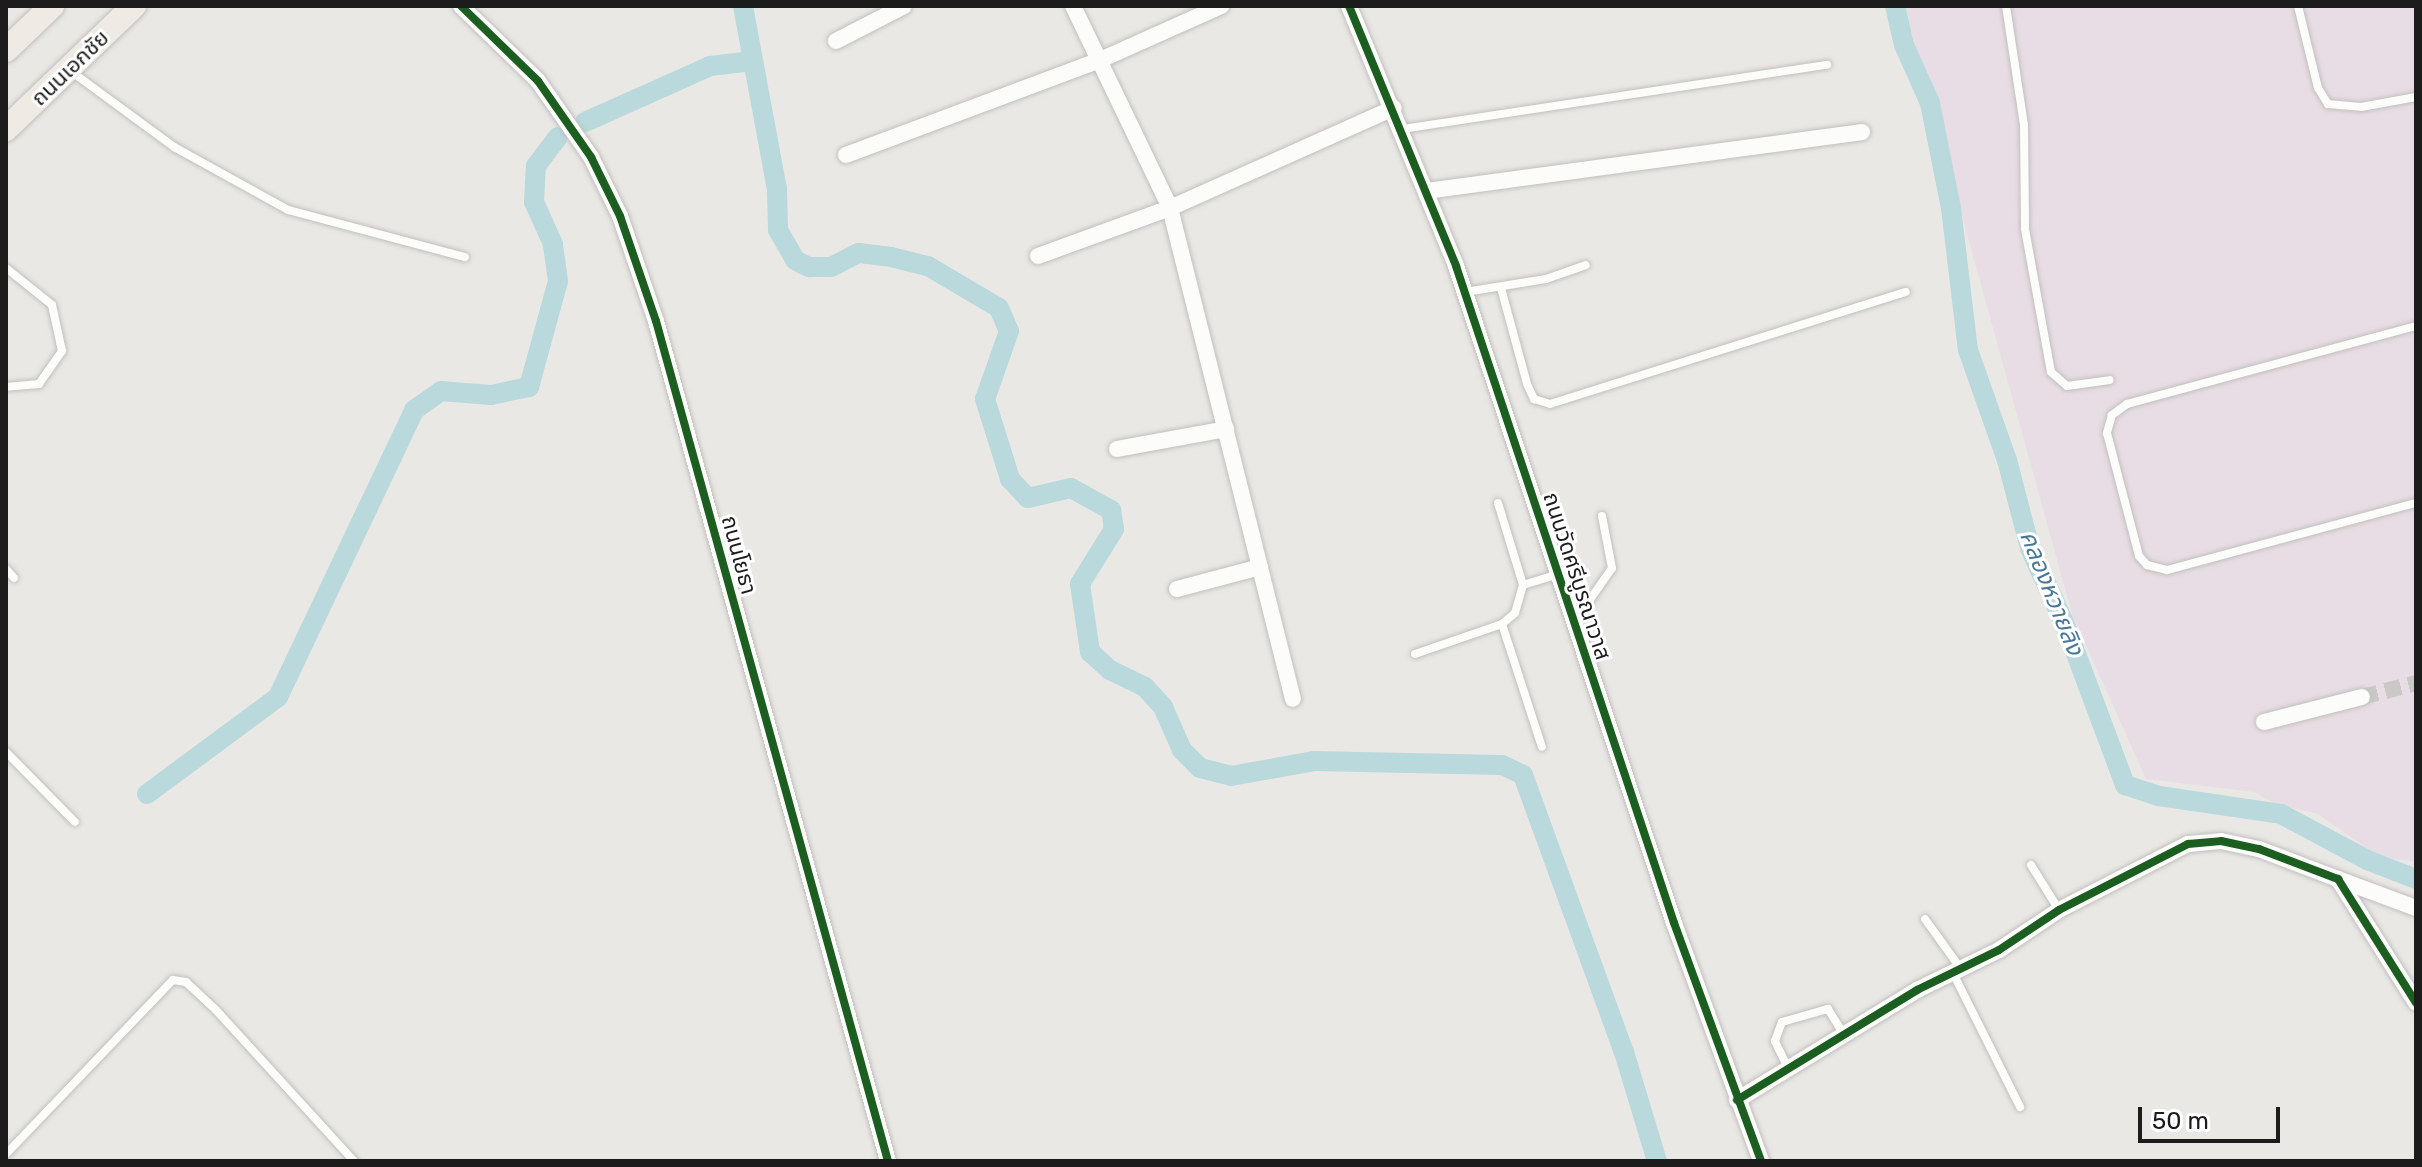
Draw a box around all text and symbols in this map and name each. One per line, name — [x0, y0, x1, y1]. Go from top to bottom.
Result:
street label: ถนนเอกชัย — [26, 25, 114, 111]
street label: ถนนวัดศรีบูรณาวาส — [1537, 489, 1617, 663]
street label: ถนนโยธา — [716, 513, 762, 597]
water label: คลองหวายลิง — [2013, 527, 2089, 659]
scale bar — [2142, 1091, 2284, 1141]
text: 50 m — [2152, 1107, 2209, 1135]

